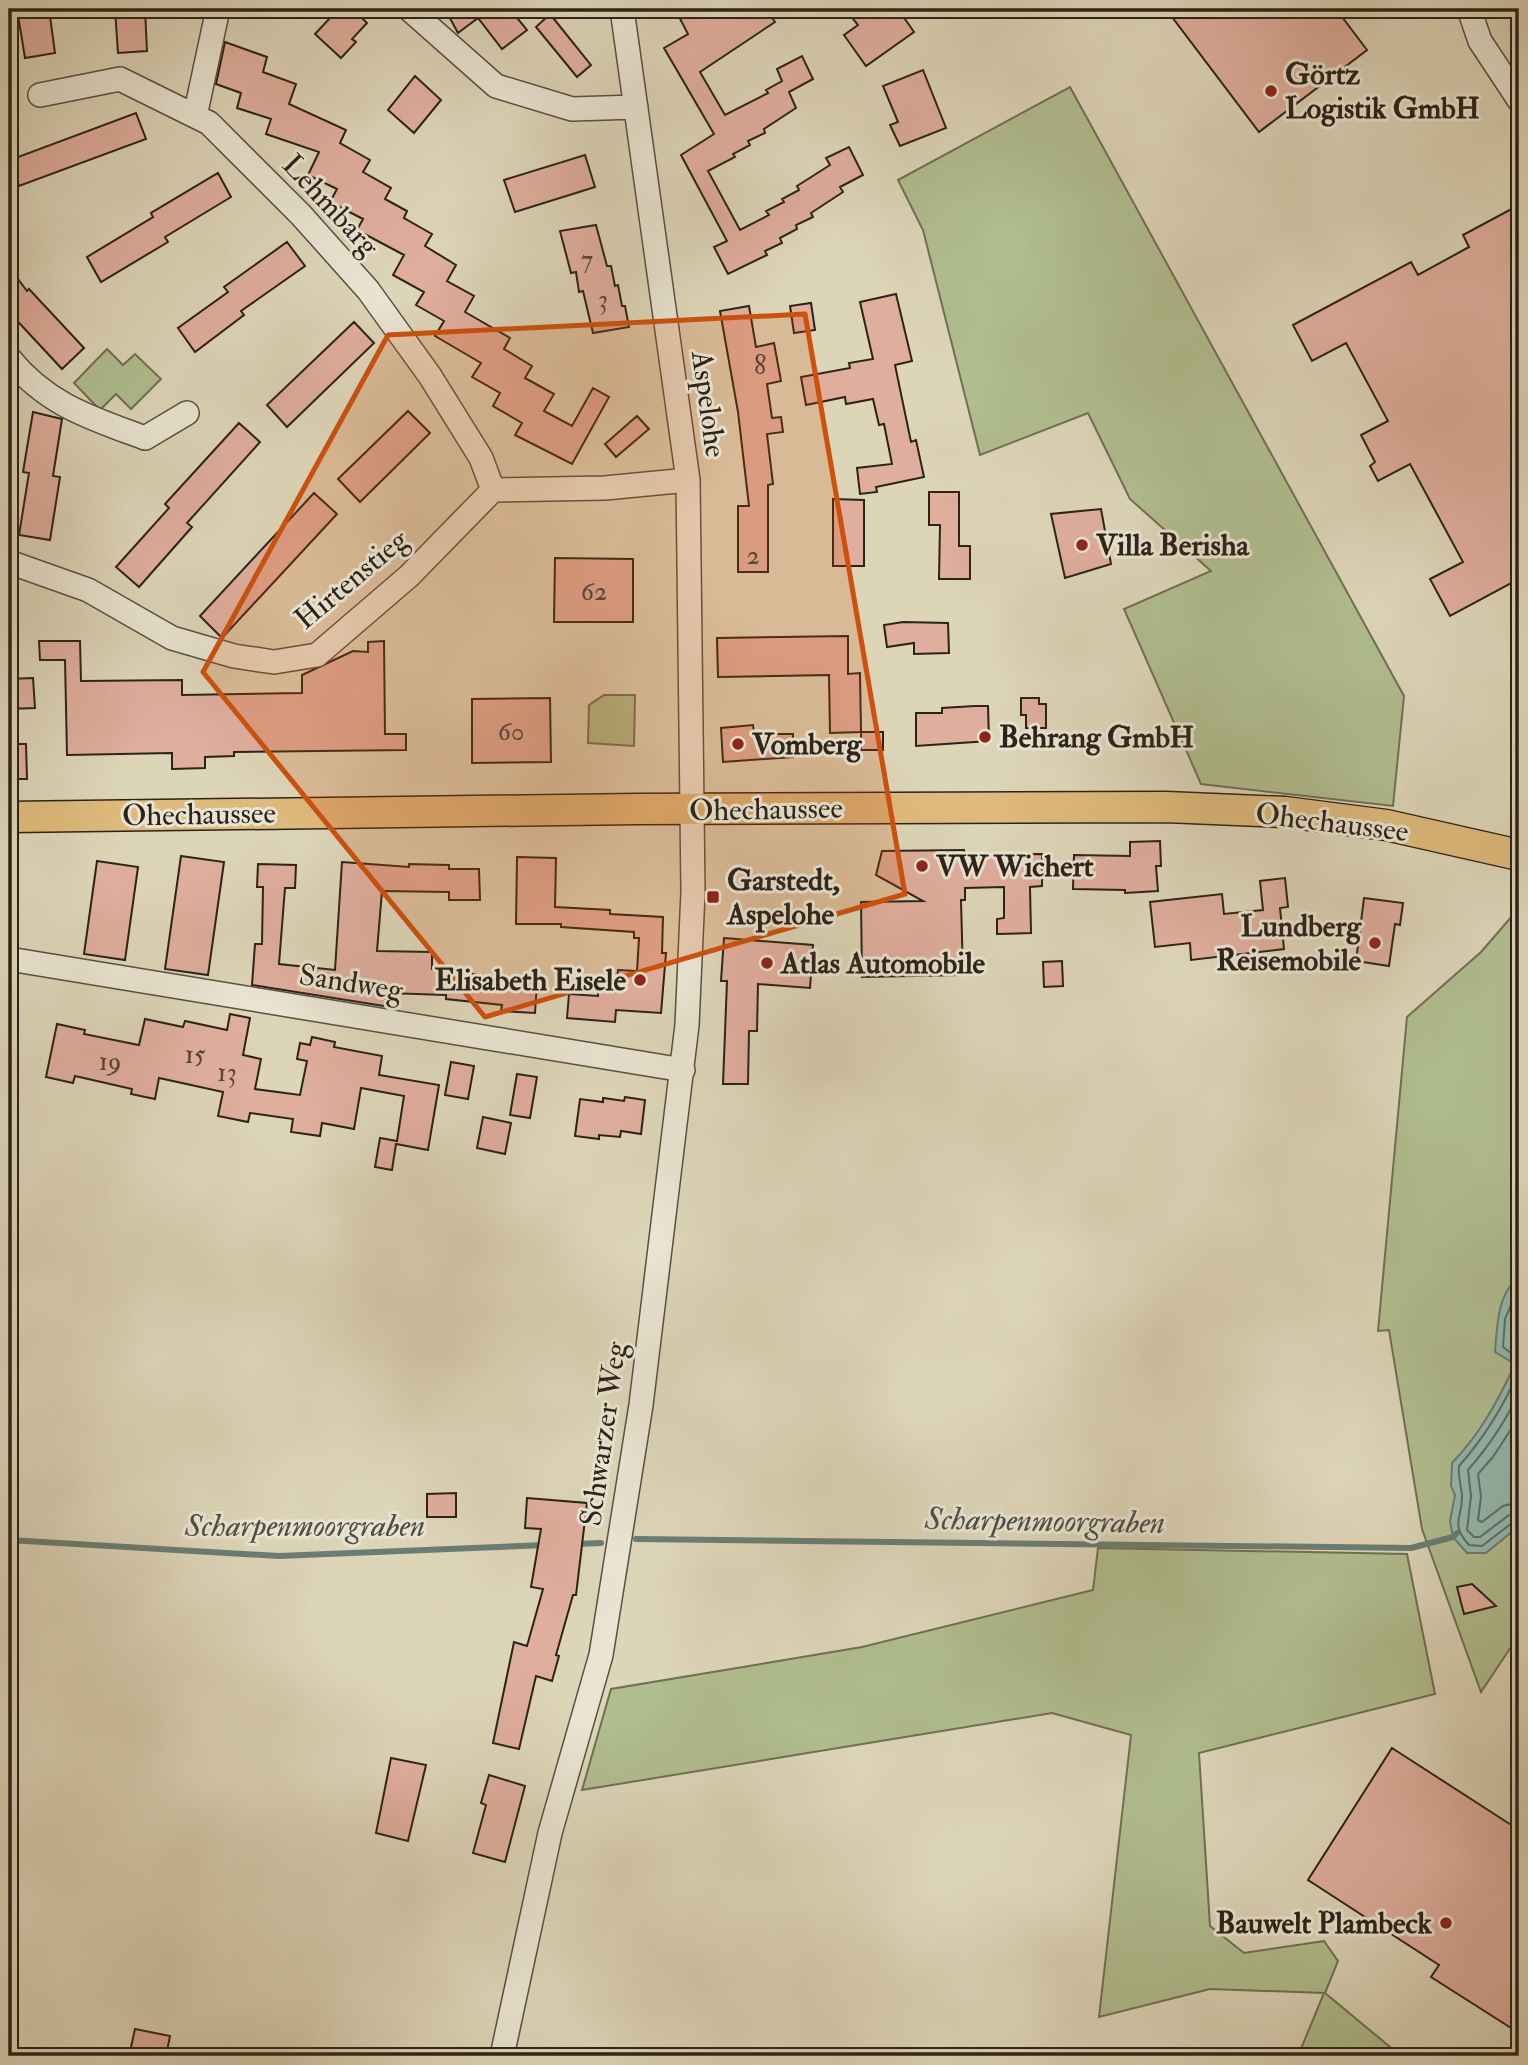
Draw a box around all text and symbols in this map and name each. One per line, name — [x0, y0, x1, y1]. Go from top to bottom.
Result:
place label: Görtz Logistik GmbH — [1285, 56, 1480, 127]
marker: Görtz Logistik GmbH — [1263, 83, 1279, 99]
street label: Lehmbarg — [274, 147, 388, 265]
house number: 7 — [581, 244, 593, 276]
house number: 3 — [598, 284, 608, 316]
street label: Aspelohe — [683, 347, 734, 460]
house number: 8 — [754, 350, 766, 382]
street label: Hirtenstieg — [287, 521, 416, 637]
place label: Villa Berisha — [1095, 527, 1250, 564]
marker: Villa Berisha — [1074, 537, 1090, 553]
house number: 2 — [746, 540, 760, 572]
house number: 62 — [581, 576, 607, 608]
house number: 60 — [498, 716, 524, 748]
place label: Behrang GmbH — [999, 719, 1194, 756]
place label: Vomberg — [751, 726, 863, 763]
marker: Behrang GmbH — [977, 729, 993, 745]
marker: Vomberg — [730, 736, 746, 752]
street label: Ohechaussee — [689, 790, 843, 829]
street label: Ohechaussee — [122, 795, 276, 834]
street label: Ohechaussee — [1253, 795, 1411, 850]
place label: VW Wichert — [935, 848, 1094, 885]
marker: VW Wichert — [914, 858, 930, 874]
place label: Garstedt, Aspelohe — [725, 862, 840, 933]
marker: Garstedt, Aspelohe — [705, 889, 721, 905]
place label: Lundberg Reisemobile — [1216, 908, 1362, 979]
marker: Lundberg Reisemobile — [1367, 935, 1383, 951]
place label: Atlas Automobile — [779, 945, 986, 982]
marker: Atlas Automobile — [759, 955, 775, 971]
street label: Sandweg — [296, 956, 407, 1009]
place label: Elisabeth Eisele — [435, 962, 626, 999]
marker: Elisabeth Eisele — [632, 972, 648, 988]
house number: 15 — [185, 1039, 206, 1071]
house number: 19 — [99, 1046, 121, 1078]
house number: 13 — [217, 1057, 237, 1089]
street label: Schwarzer Weg — [572, 1338, 635, 1529]
water label: Scharpenmoorgraben — [923, 1499, 1166, 1543]
water label: Scharpenmoorgraben — [184, 1506, 425, 1546]
place label: Bauwelt Plambeck — [1216, 1905, 1433, 1942]
marker: Bauwelt Plambeck — [1438, 1915, 1454, 1931]

